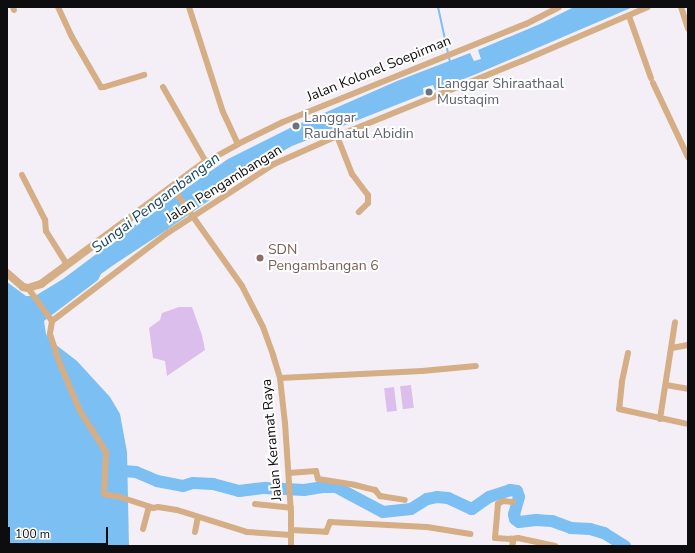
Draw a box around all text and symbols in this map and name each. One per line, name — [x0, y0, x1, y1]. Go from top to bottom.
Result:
street label: Jalan Kolonel Soepirman — [304, 32, 454, 106]
place label: Langgar Shiraathaal Mustaqim — [437, 76, 564, 108]
marker: Langgar Shiraathaal Mustaqim — [424, 87, 434, 97]
place label: Langgar Raudhatul Abidin — [304, 110, 414, 142]
marker: Langgar Raudhatul Abidin — [291, 121, 301, 131]
street label: Jalan Pengambangan — [163, 141, 285, 227]
water label: Sungai Pengambangan — [88, 149, 224, 257]
place label: SDN Pengambangan 6 — [268, 242, 379, 274]
marker: SDN Pengambangan 6 — [255, 253, 265, 263]
street label: Jalan Keramat Raya — [258, 378, 286, 502]
scale bar — [10, 519, 110, 545]
text: 100 m — [15, 526, 50, 542]

